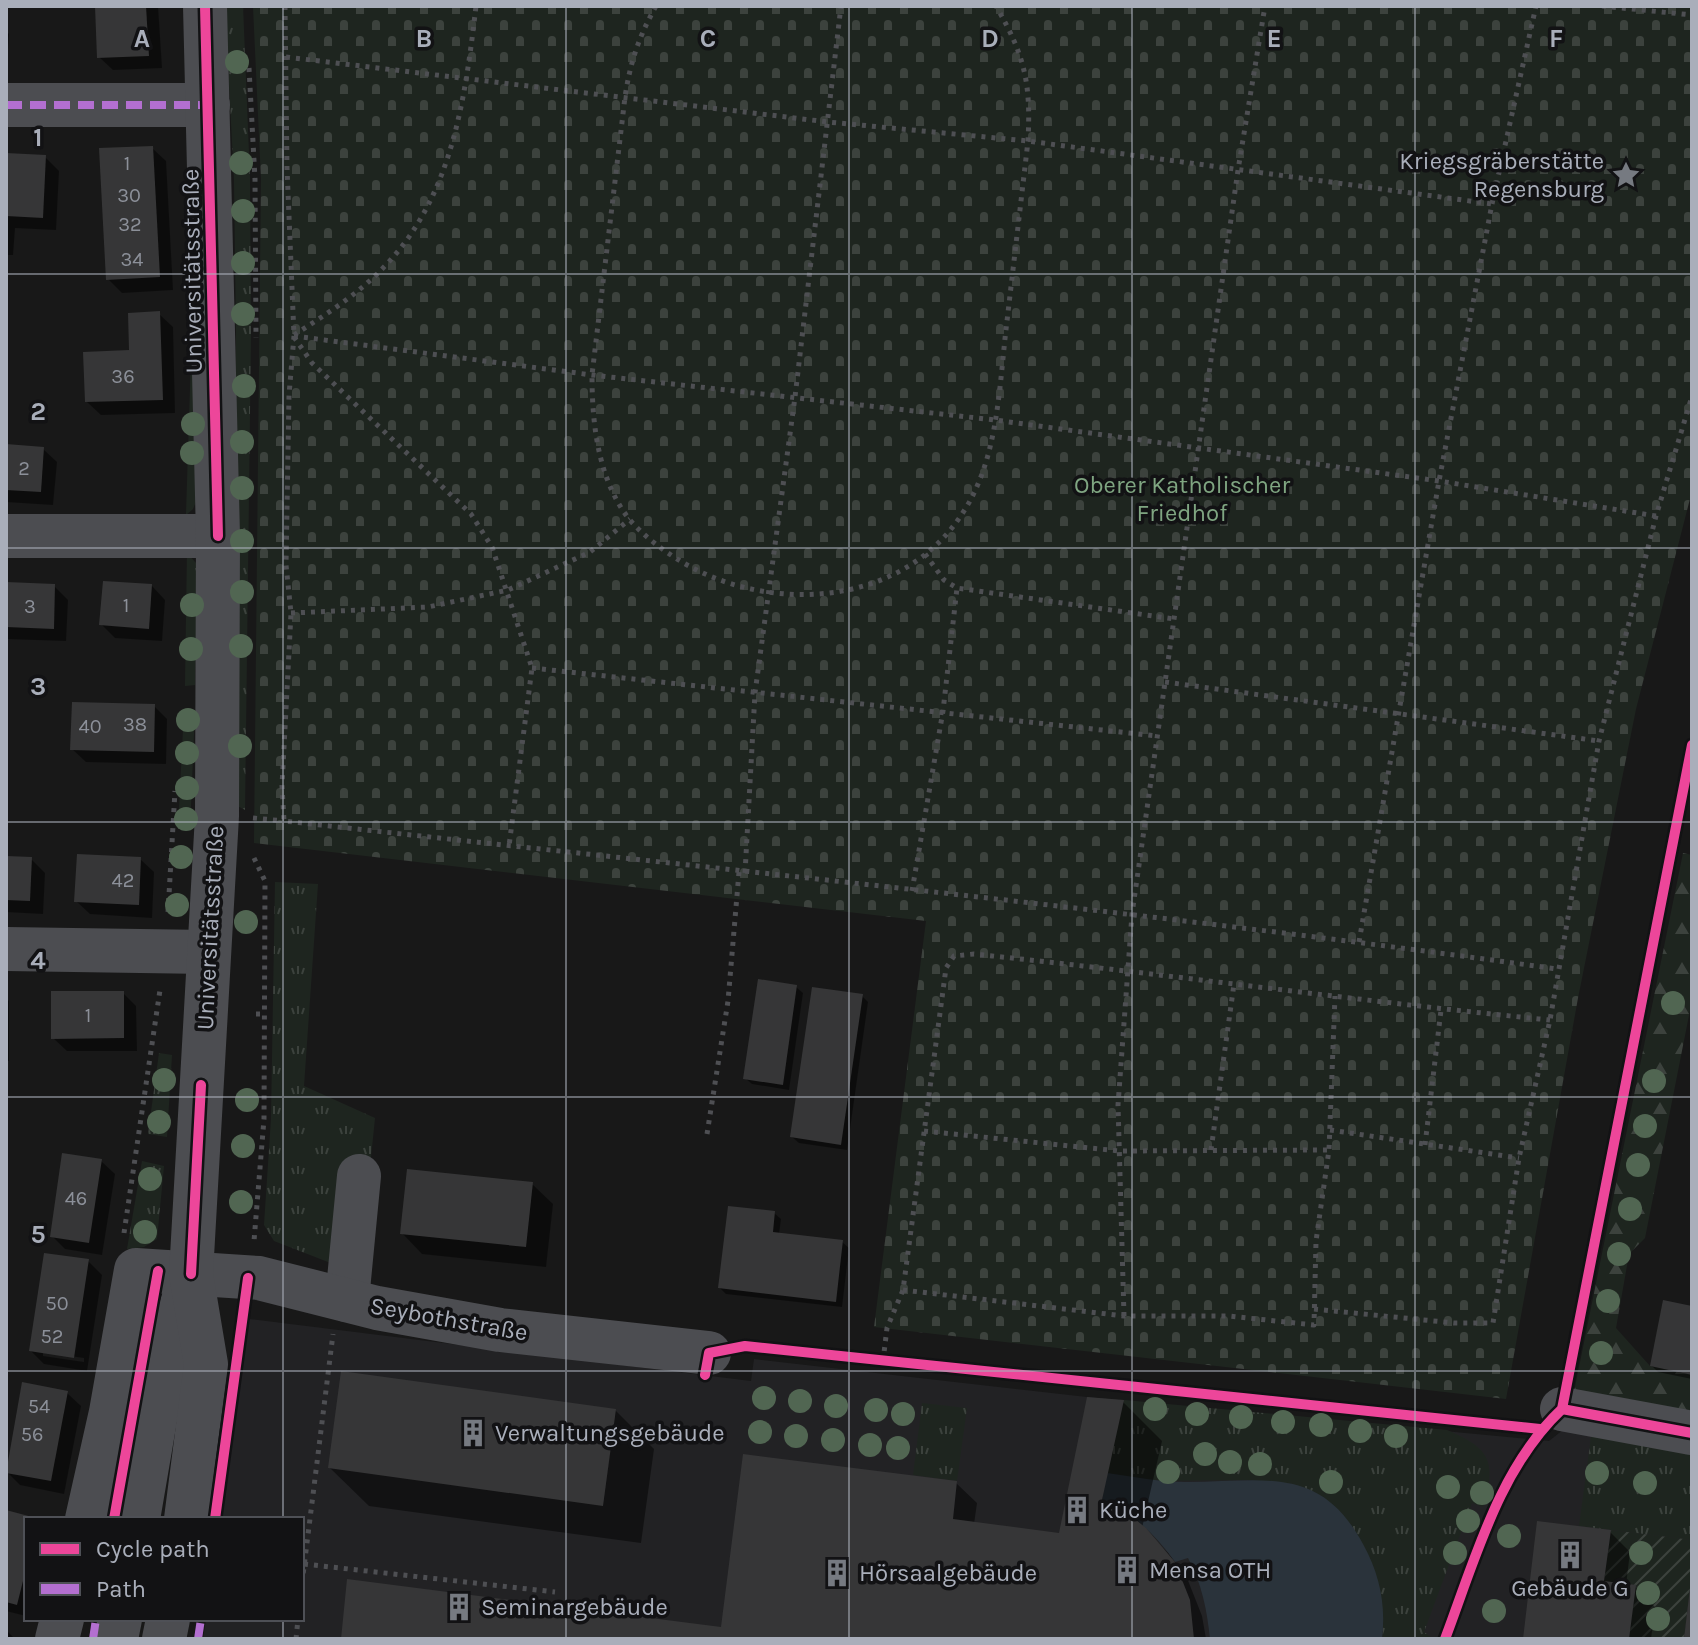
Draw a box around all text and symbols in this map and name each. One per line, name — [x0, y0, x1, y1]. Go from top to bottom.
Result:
text: A — [134, 23, 150, 54]
text: B — [416, 23, 432, 54]
text: C — [700, 23, 716, 54]
text: D — [981, 23, 999, 54]
text: E — [1266, 23, 1282, 54]
text: F — [1549, 23, 1563, 54]
text: 1 — [33, 122, 43, 153]
place label: Kriegsgräberstätte Regensburg — [1399, 147, 1604, 203]
house number: 1 — [124, 152, 130, 175]
place icon: Kriegsgräberstätte Regensburg — [1611, 160, 1641, 190]
street label: Universitätsstraße — [176, 168, 208, 374]
house number: 30 — [117, 184, 141, 207]
house number: 32 — [118, 213, 142, 236]
house number: 34 — [121, 248, 143, 271]
house number: 36 — [111, 365, 135, 388]
text: 2 — [30, 396, 46, 427]
house number: 2 — [18, 457, 30, 480]
park label: Oberer Katholischer Friedhof — [1074, 471, 1290, 527]
house number: 1 — [123, 594, 129, 617]
house number: 3 — [24, 595, 36, 618]
text: 3 — [30, 671, 46, 702]
house number: 38 — [123, 713, 147, 736]
house number: 40 — [78, 715, 102, 738]
street label: Universitätsstraße — [191, 825, 229, 1031]
house number: 42 — [112, 869, 134, 892]
text: 4 — [30, 945, 46, 976]
house number: 1 — [85, 1004, 91, 1027]
house number: 46 — [65, 1187, 87, 1210]
text: 5 — [30, 1219, 46, 1250]
street label: Seybothstraße — [368, 1291, 530, 1347]
house number: 50 — [45, 1292, 69, 1315]
house number: 52 — [41, 1325, 63, 1348]
house number: 54 — [28, 1395, 50, 1418]
building icon: Verwaltungsgebäude — [458, 1418, 488, 1448]
place label: Verwaltungsgebäude — [495, 1419, 725, 1447]
house number: 56 — [21, 1423, 43, 1446]
building icon: Küche — [1062, 1495, 1092, 1525]
place label: Küche — [1099, 1496, 1167, 1524]
legend — [24, 1517, 304, 1621]
text: Cycle path — [96, 1535, 210, 1563]
building icon: Gebäude G — [1555, 1540, 1585, 1570]
building icon: Mensa OTH — [1112, 1555, 1142, 1585]
place label: Mensa OTH — [1149, 1556, 1271, 1584]
building icon: Hörsaalgebäude — [822, 1558, 852, 1588]
place label: Hörsaalgebäude — [859, 1559, 1037, 1587]
place label: Gebäude G — [1511, 1574, 1629, 1602]
text: Path — [96, 1575, 146, 1603]
building icon: Seminargebäude — [444, 1592, 474, 1622]
place label: Seminargebäude — [481, 1593, 668, 1621]

